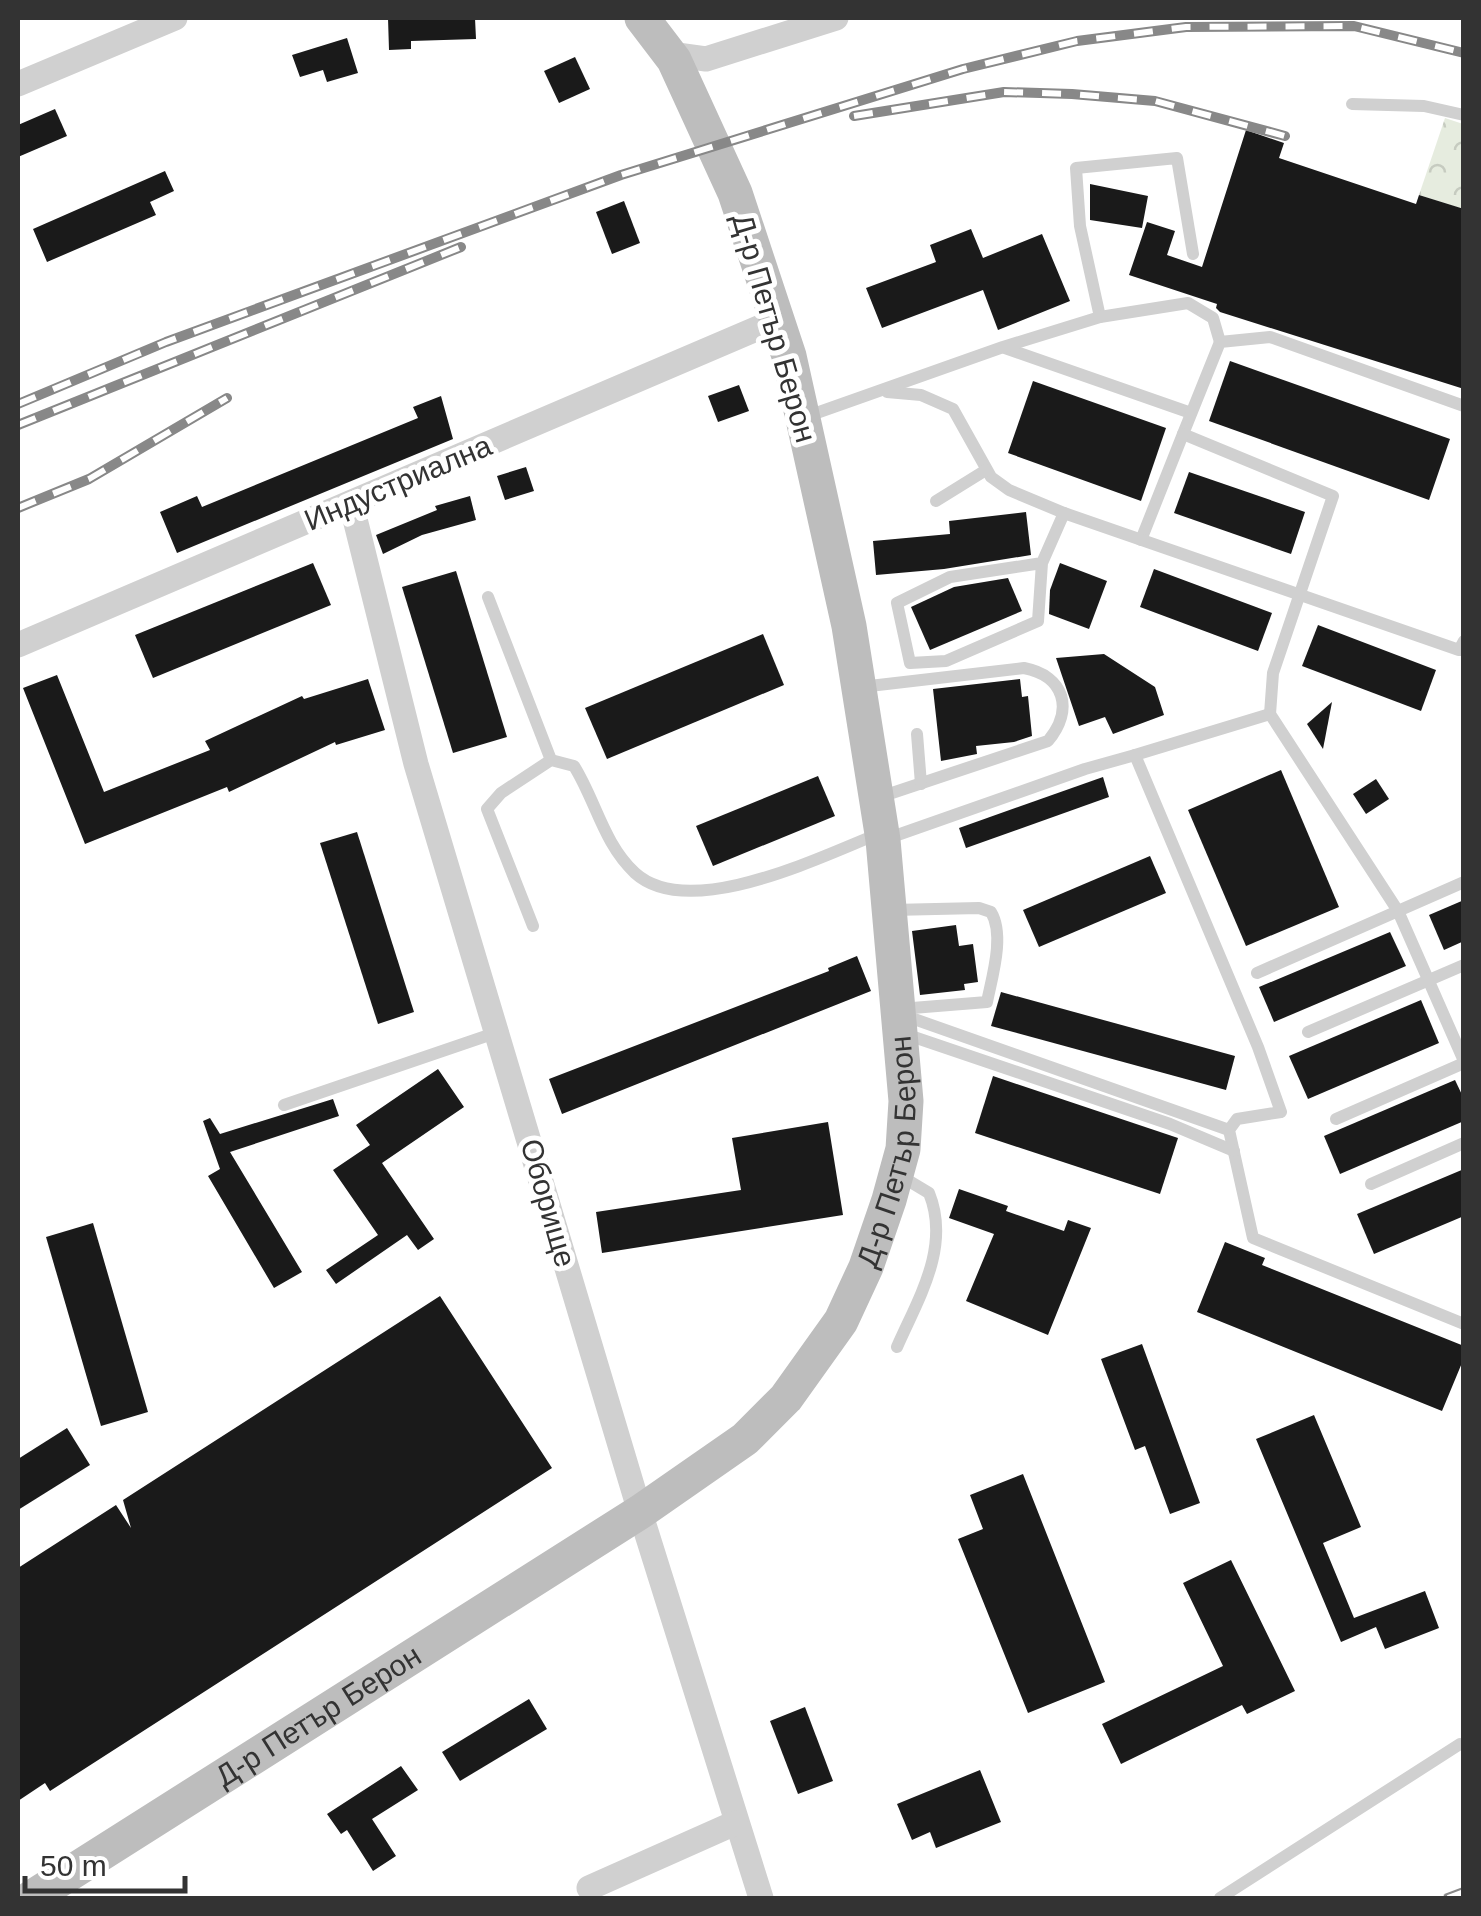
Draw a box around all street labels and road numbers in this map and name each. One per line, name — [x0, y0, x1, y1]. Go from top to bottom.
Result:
street label: Д-р Петър Берон — [726, 210, 823, 446]
street label: Индустриална — [299, 428, 497, 537]
street label: Д-р Петър Берон — [850, 1034, 922, 1271]
street label: Оборище — [514, 1135, 582, 1271]
street label: Д-р Петър Берон — [209, 1638, 427, 1793]

